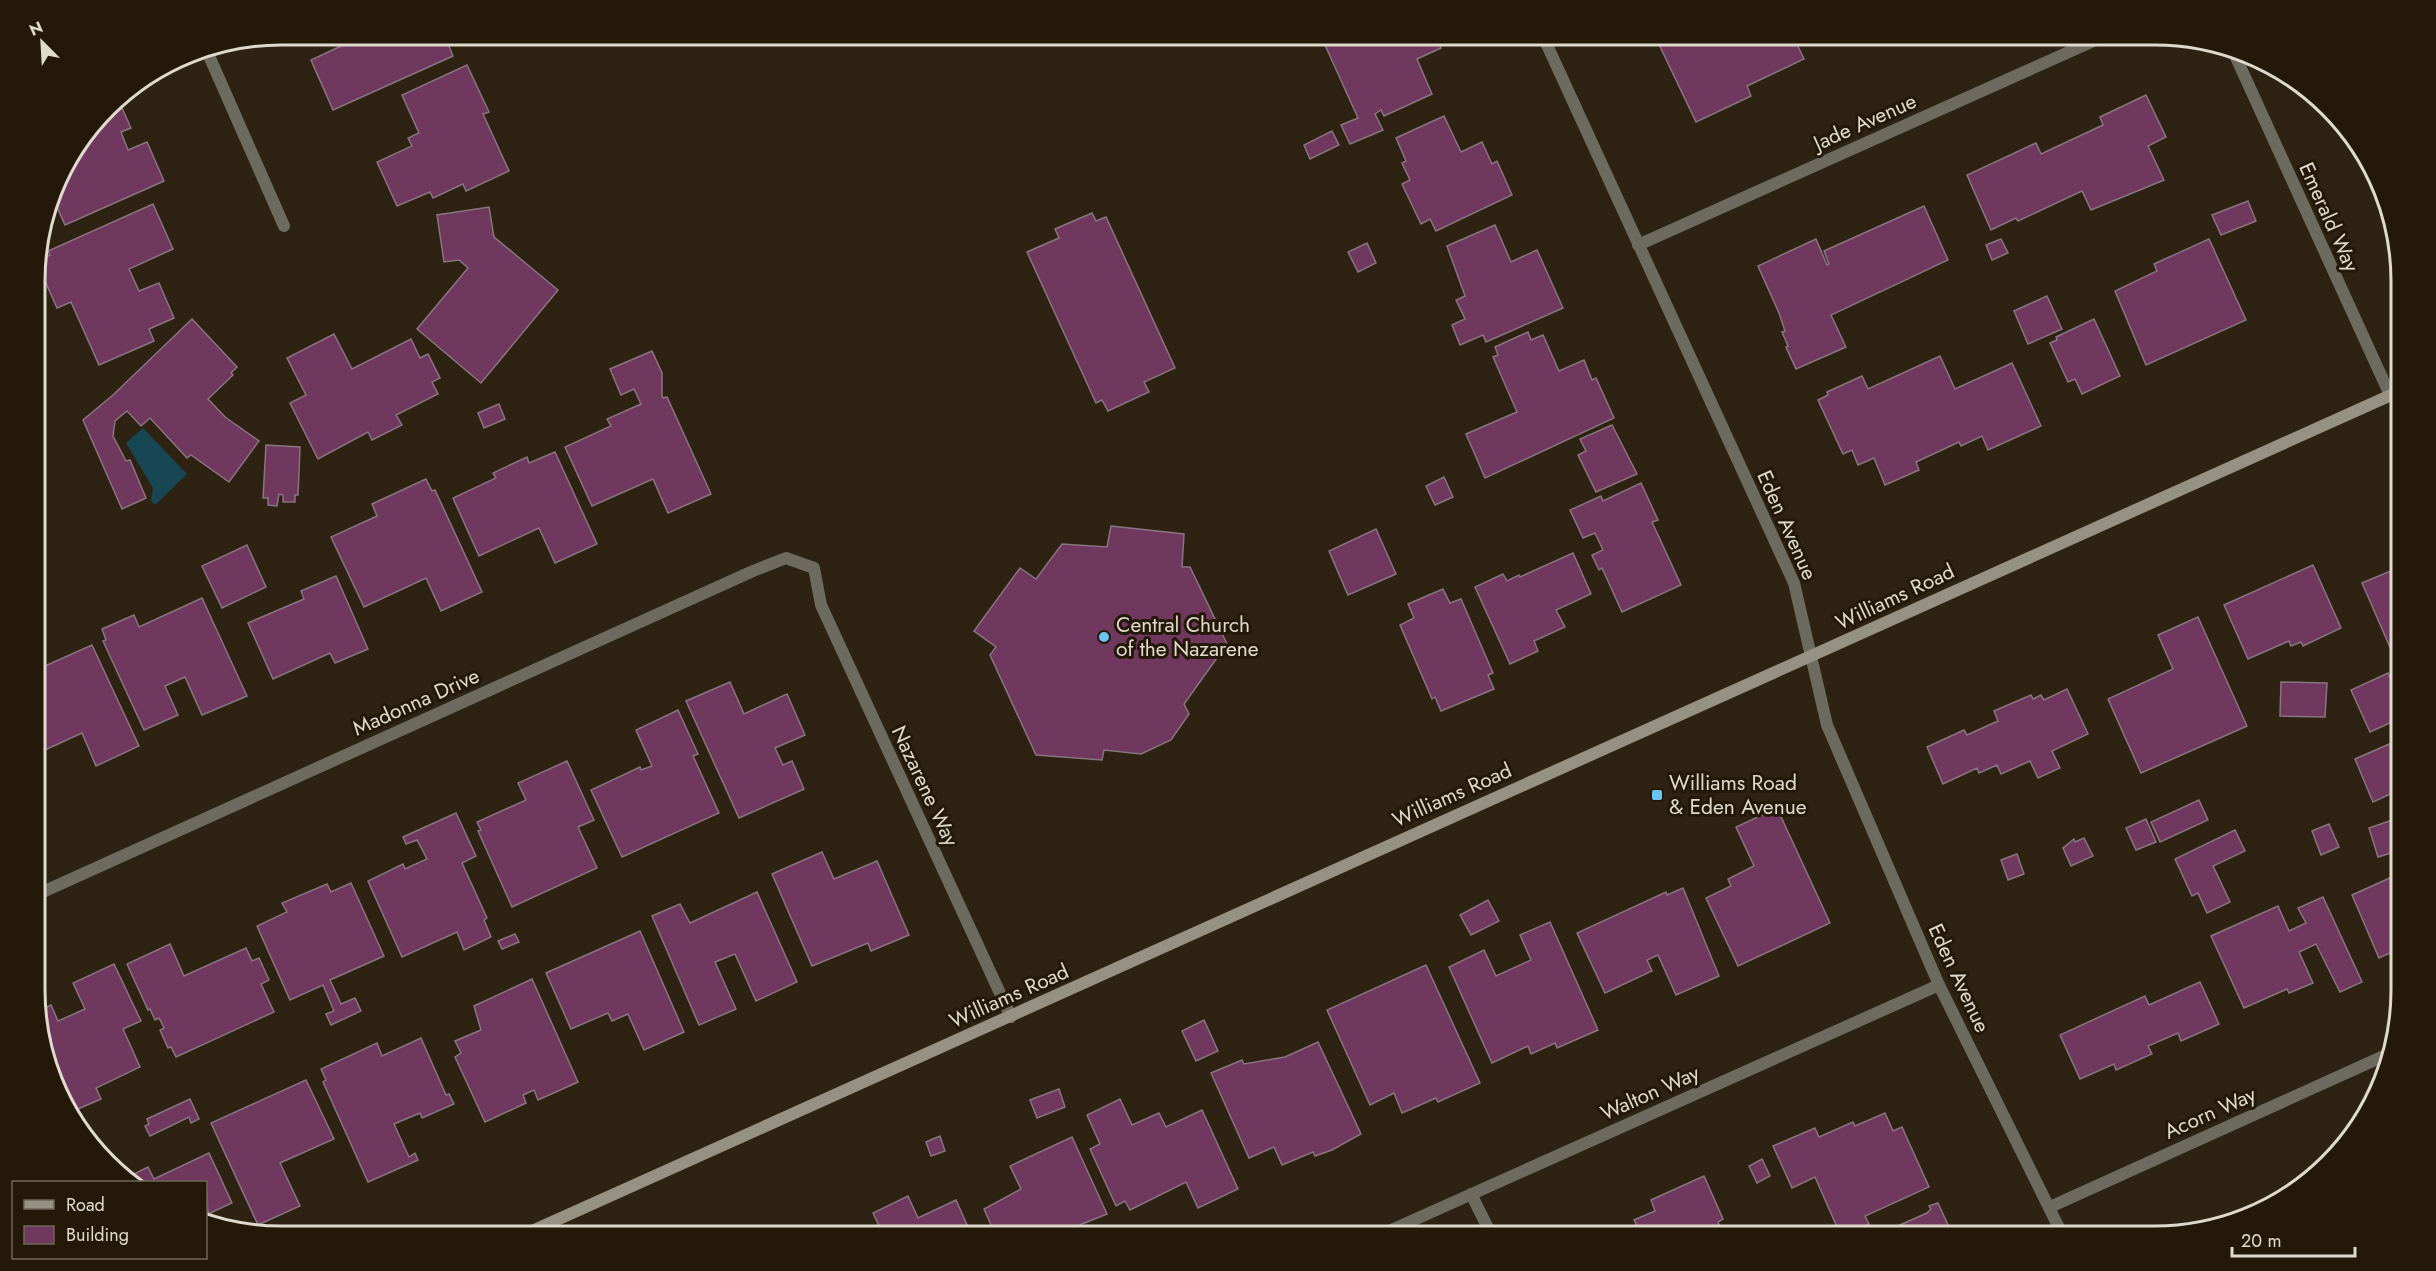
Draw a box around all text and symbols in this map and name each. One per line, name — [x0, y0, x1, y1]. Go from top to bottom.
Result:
north arrow — [12, 12, 72, 72]
text: N — [26, 16, 47, 42]
street label: Jade Avenue — [1806, 86, 1921, 159]
street label: Emerald Way — [2291, 157, 2367, 277]
street label: Eden Avenue — [1749, 465, 1825, 585]
street label: Williams Road — [1831, 556, 1959, 638]
place label: Central Church of the Nazarene — [1116, 610, 1259, 664]
marker: Central Church of the Nazarene — [1097, 630, 1111, 644]
street label: Madonna Drive — [348, 661, 484, 743]
street label: Nazarene Way — [884, 721, 966, 852]
street label: Williams Road — [1387, 755, 1517, 835]
place label: Williams Road & Eden Avenue — [1669, 768, 1807, 822]
marker: Williams Road & Eden Avenue — [1650, 788, 1664, 802]
street label: Eden Avenue — [1921, 919, 1997, 1038]
street label: Williams Road — [944, 956, 1074, 1036]
street label: Walton Way — [1596, 1058, 1705, 1128]
street label: Acorn Way — [2159, 1079, 2261, 1147]
legend — [12, 1181, 207, 1259]
text: Road — [66, 1192, 105, 1218]
scale bar — [2232, 1220, 2355, 1258]
text: Building — [66, 1222, 129, 1248]
text: 20 m — [2241, 1228, 2281, 1254]

